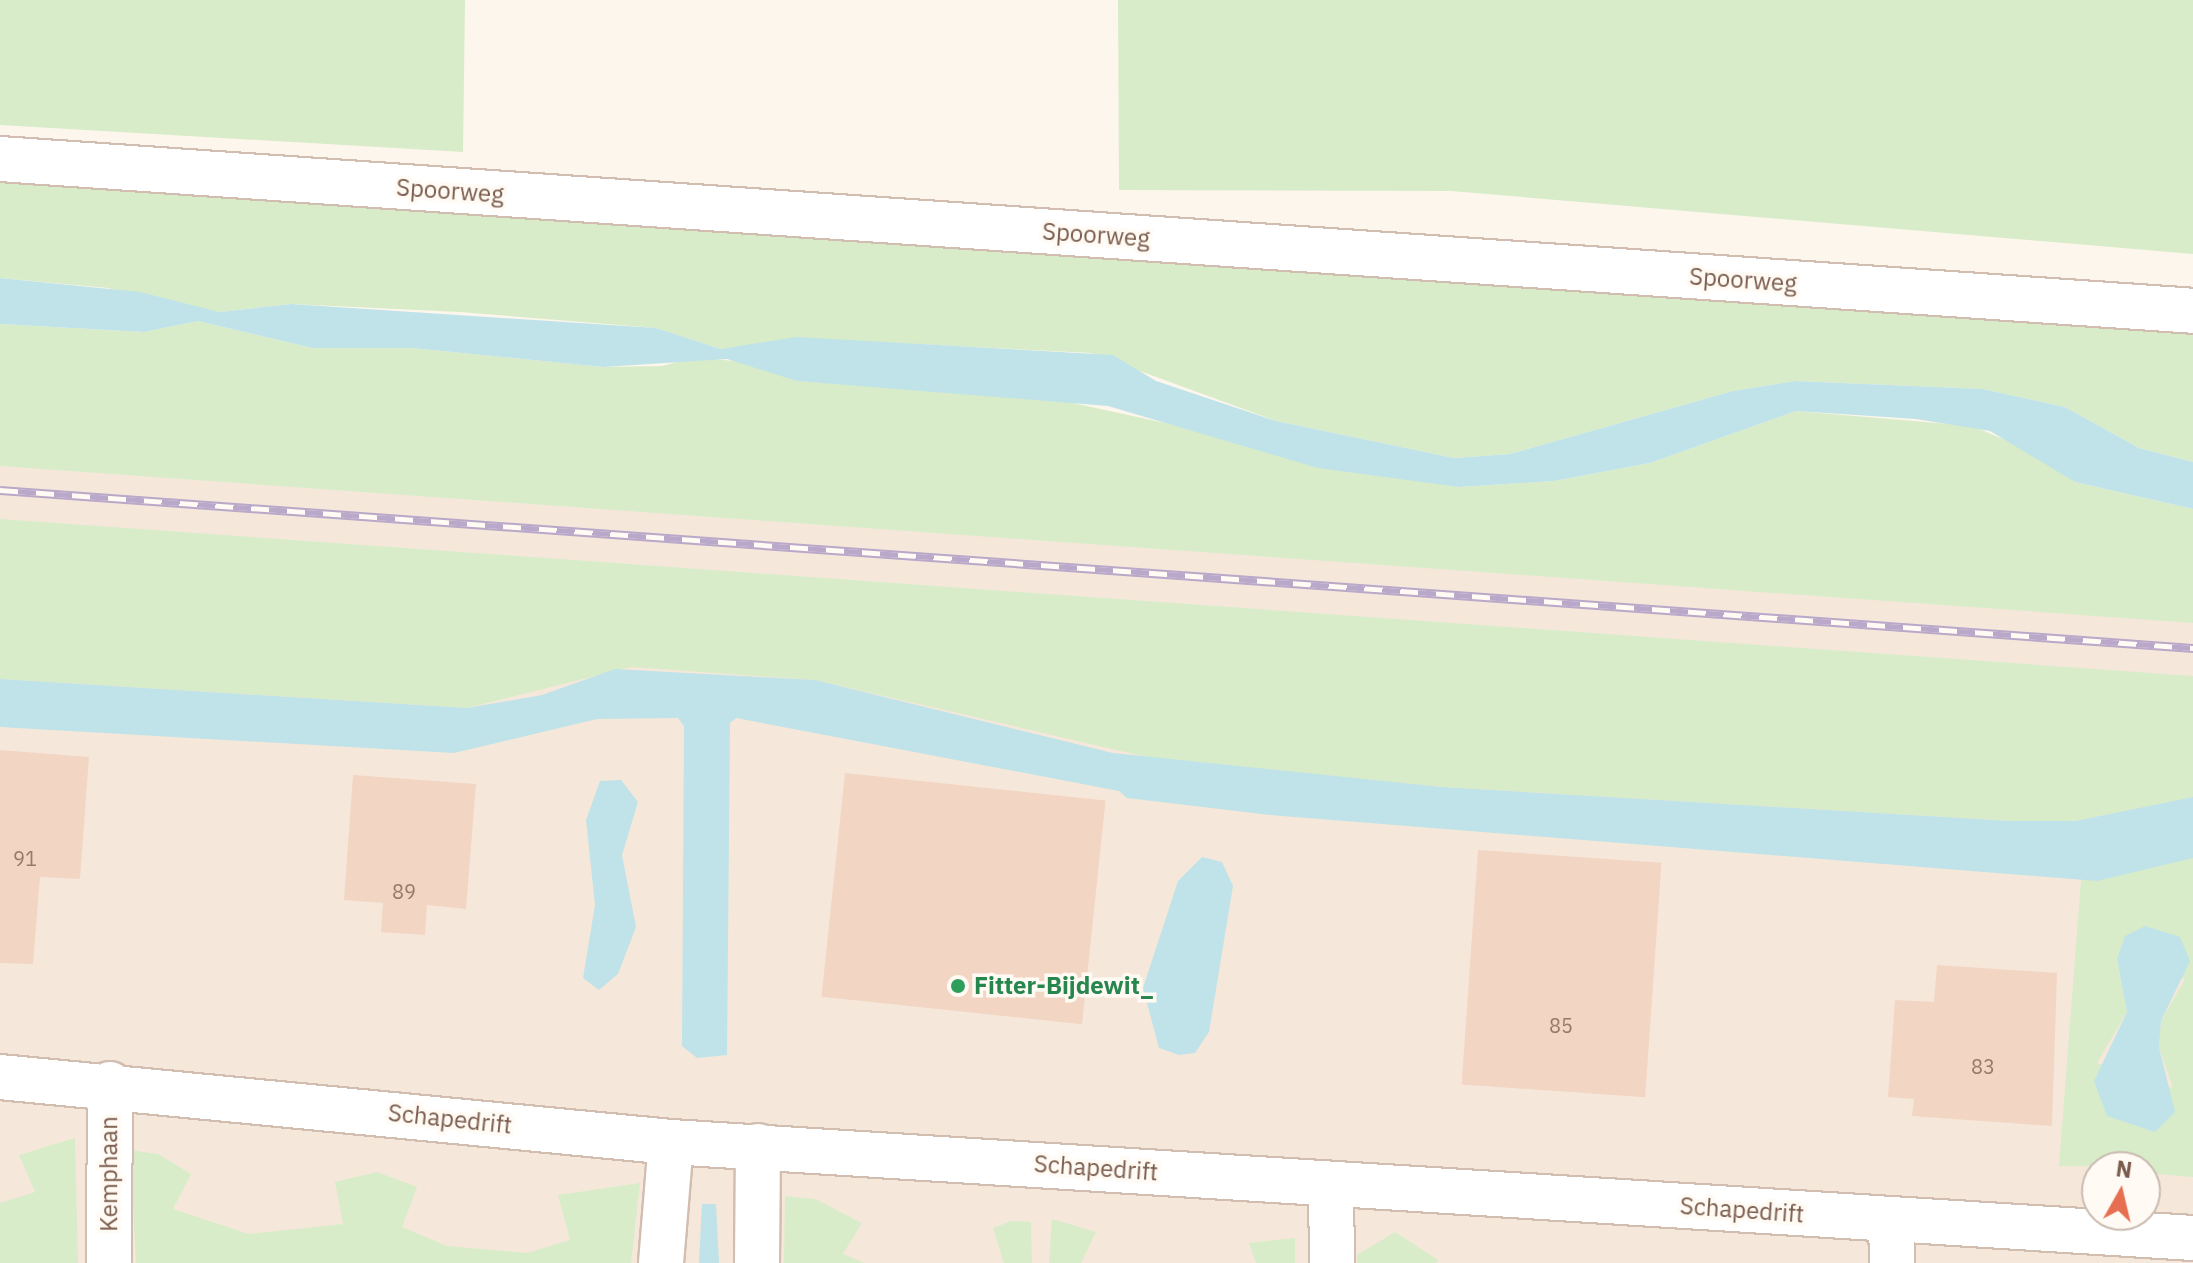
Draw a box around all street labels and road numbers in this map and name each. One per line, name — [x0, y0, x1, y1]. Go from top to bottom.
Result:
street label: Spoorweg — [395, 173, 505, 209]
street label: Spoorweg — [1041, 217, 1151, 253]
street label: Spoorweg — [1688, 262, 1798, 298]
street label: Schapedrift — [387, 1098, 513, 1140]
street label: Kemphaan — [95, 1116, 123, 1232]
street label: Schapedrift — [1033, 1149, 1159, 1187]
street label: Schapedrift — [1679, 1191, 1805, 1229]

